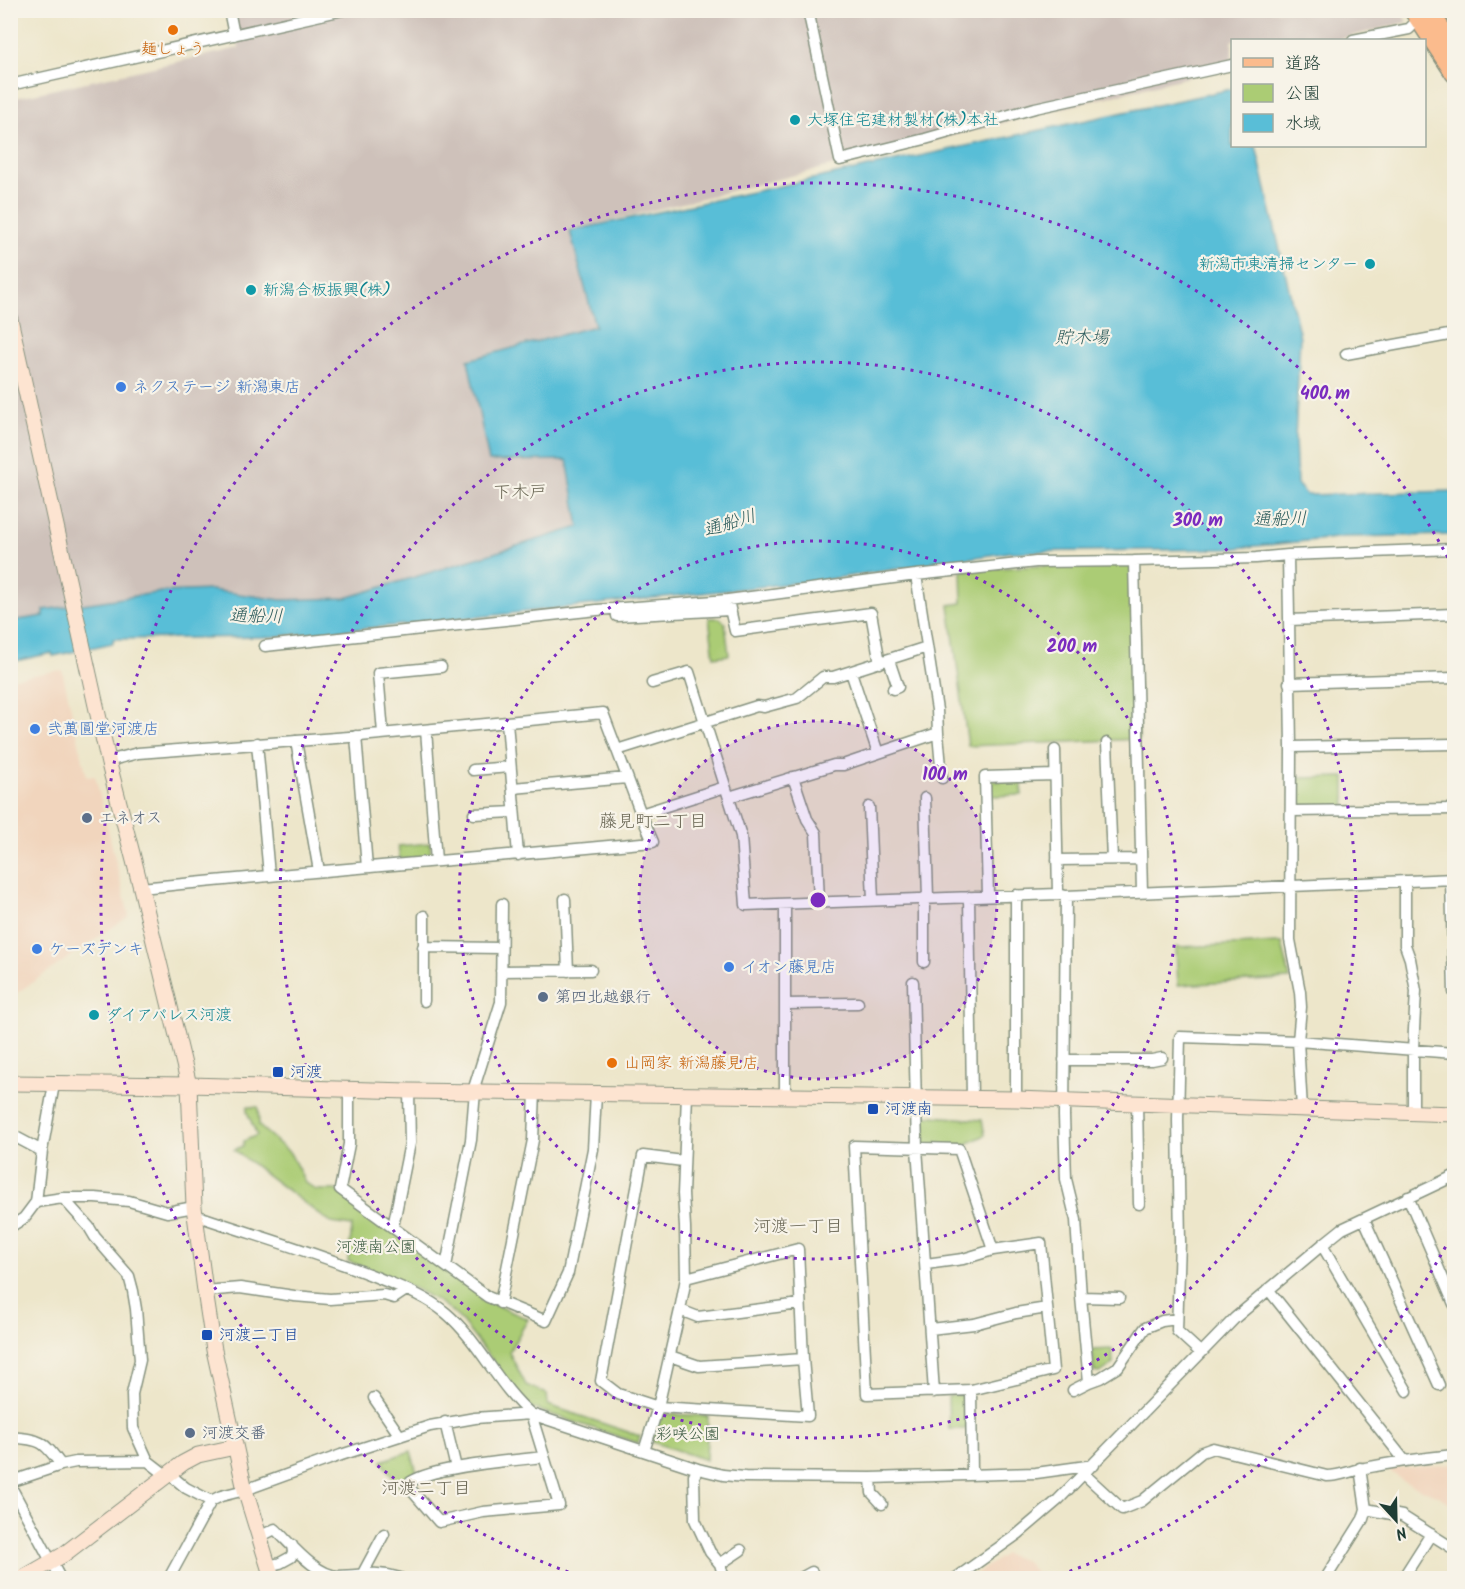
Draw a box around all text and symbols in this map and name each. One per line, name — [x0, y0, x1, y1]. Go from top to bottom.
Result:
marker: 麺しょう — [166, 23, 180, 37]
place label: 麺しょう — [141, 37, 205, 62]
legend — [1231, 39, 1426, 147]
text: 道路 — [1285, 50, 1321, 79]
text: 公園 — [1285, 80, 1321, 109]
place label: 大塚住宅建材製材(株)本社 — [807, 108, 999, 133]
text: 水域 — [1285, 110, 1321, 139]
marker: 大塚住宅建材製材(株)本社 — [788, 113, 802, 127]
place label: 新潟市東清掃センター — [1199, 252, 1358, 277]
marker: 新潟市東清掃センター — [1363, 257, 1377, 271]
place label: 新潟合板振興(株) — [263, 278, 391, 303]
marker: 新潟合板振興(株) — [244, 283, 258, 297]
water label: 貯木場 — [1055, 324, 1111, 353]
place label: ネクステージ 新潟東店 — [133, 375, 300, 400]
marker: ネクステージ 新潟東店 — [114, 380, 128, 394]
text: 400 m — [1300, 380, 1350, 409]
district label: 下木戸 — [493, 479, 547, 508]
water label: 通船川 — [700, 502, 760, 546]
water label: 通船川 — [1253, 505, 1307, 535]
text: 300 m — [1172, 507, 1223, 536]
water label: 通船川 — [229, 602, 283, 632]
text: 200 m — [1047, 633, 1098, 662]
place label: 弐萬圓堂河渡店 — [47, 717, 159, 742]
marker: 弐萬圓堂河渡店 — [28, 722, 42, 736]
text: 100 m — [922, 761, 968, 790]
place label: エネオス — [99, 806, 162, 831]
district label: 藤見町二丁目 — [599, 808, 707, 837]
marker: エネオス — [80, 811, 94, 825]
centre of rings — [808, 890, 828, 910]
place label: ケーズデンキ — [49, 937, 144, 962]
marker: ケーズデンキ — [30, 942, 44, 956]
place label: イオン藤見店 — [741, 955, 836, 980]
marker: イオン藤見店 — [722, 960, 736, 974]
place label: 第四北越銀行 — [555, 985, 651, 1010]
marker: 第四北越銀行 — [536, 990, 550, 1004]
place label: ダイアパレス河渡 — [106, 1003, 231, 1028]
marker: ダイアパレス河渡 — [87, 1008, 101, 1022]
place label: 山岡家 新潟藤見店 — [624, 1051, 758, 1076]
marker: 山岡家 新潟藤見店 — [605, 1056, 619, 1070]
place label: 河渡 — [290, 1060, 322, 1085]
marker: 河渡 — [271, 1065, 285, 1079]
place label: 河渡南 — [885, 1097, 933, 1122]
marker: 河渡南 — [866, 1102, 880, 1116]
district label: 河渡一丁目 — [753, 1213, 843, 1242]
park label: 河渡南公園 — [336, 1235, 416, 1260]
place label: 河渡二丁目 — [219, 1323, 299, 1348]
marker: 河渡二丁目 — [200, 1328, 214, 1342]
place label: 河渡交番 — [202, 1421, 266, 1446]
park label: 彩咲公園 — [656, 1422, 720, 1447]
marker: 河渡交番 — [183, 1426, 197, 1440]
district label: 河渡二丁目 — [381, 1475, 471, 1504]
north arrow — [1366, 1490, 1426, 1550]
text: N — [1392, 1519, 1410, 1546]

